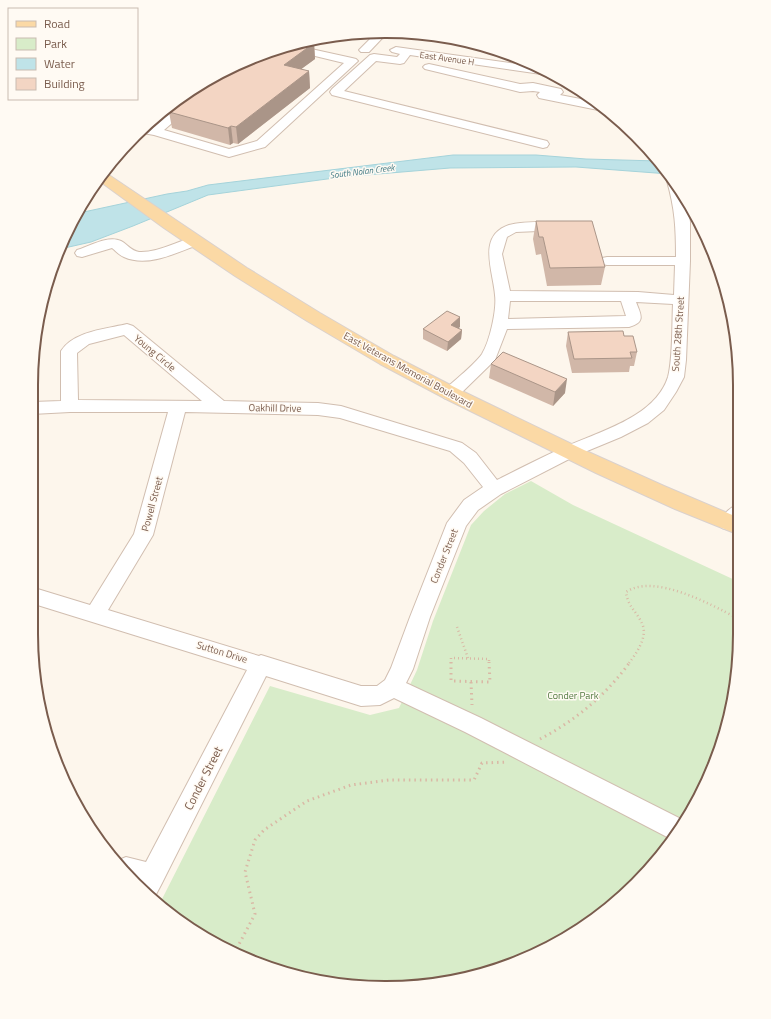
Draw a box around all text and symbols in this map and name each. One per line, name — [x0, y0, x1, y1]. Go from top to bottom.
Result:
legend — [8, 8, 138, 100]
text: Road — [44, 14, 70, 33]
text: Park — [44, 34, 67, 53]
street label: East Avenue H — [419, 48, 475, 68]
text: Water — [44, 54, 75, 73]
text: Building — [44, 74, 85, 93]
water label: South Nolan Creek — [329, 160, 396, 181]
street label: South 28th Street — [668, 296, 688, 372]
street label: East Veterans Memorial Boulevard — [341, 328, 475, 412]
street label: Young Circle — [131, 331, 179, 375]
street label: Oakhill Drive — [249, 400, 301, 416]
street label: Powell Street — [137, 474, 167, 533]
street label: Conder Street — [426, 526, 462, 586]
street label: Sutton Drive — [195, 637, 249, 667]
park label: Conder Park — [547, 688, 599, 703]
street label: Conder Street — [179, 742, 228, 813]

